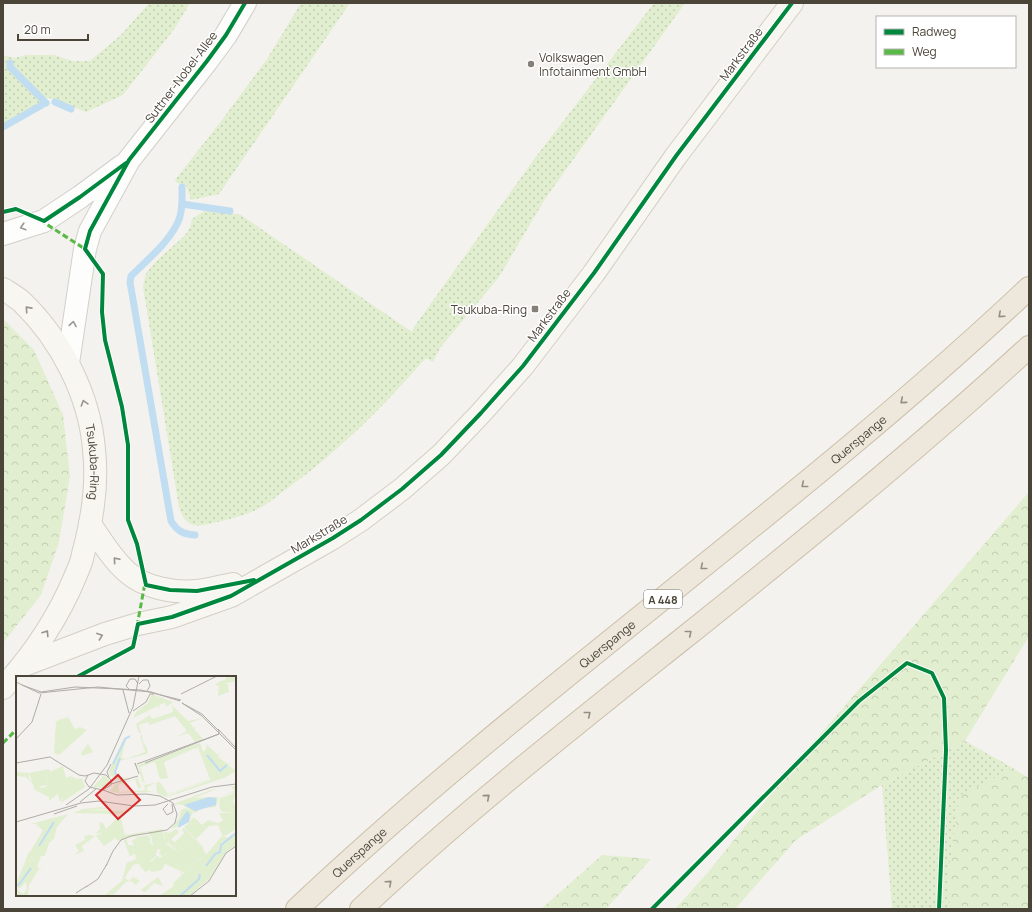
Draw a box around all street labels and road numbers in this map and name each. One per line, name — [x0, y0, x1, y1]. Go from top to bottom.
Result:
street label: Markstraße — [715, 24, 767, 84]
street label: Suttner-Nobel-Allee — [141, 27, 221, 127]
street label: Markstraße — [523, 285, 575, 345]
street label: Querspange — [827, 411, 890, 468]
street label: Tsukuba-Ring — [82, 422, 104, 501]
street label: Markstraße — [288, 510, 350, 558]
road number: A 448 — [644, 590, 682, 608]
street label: Querspange — [575, 616, 639, 672]
street label: Querspange — [328, 823, 390, 881]

